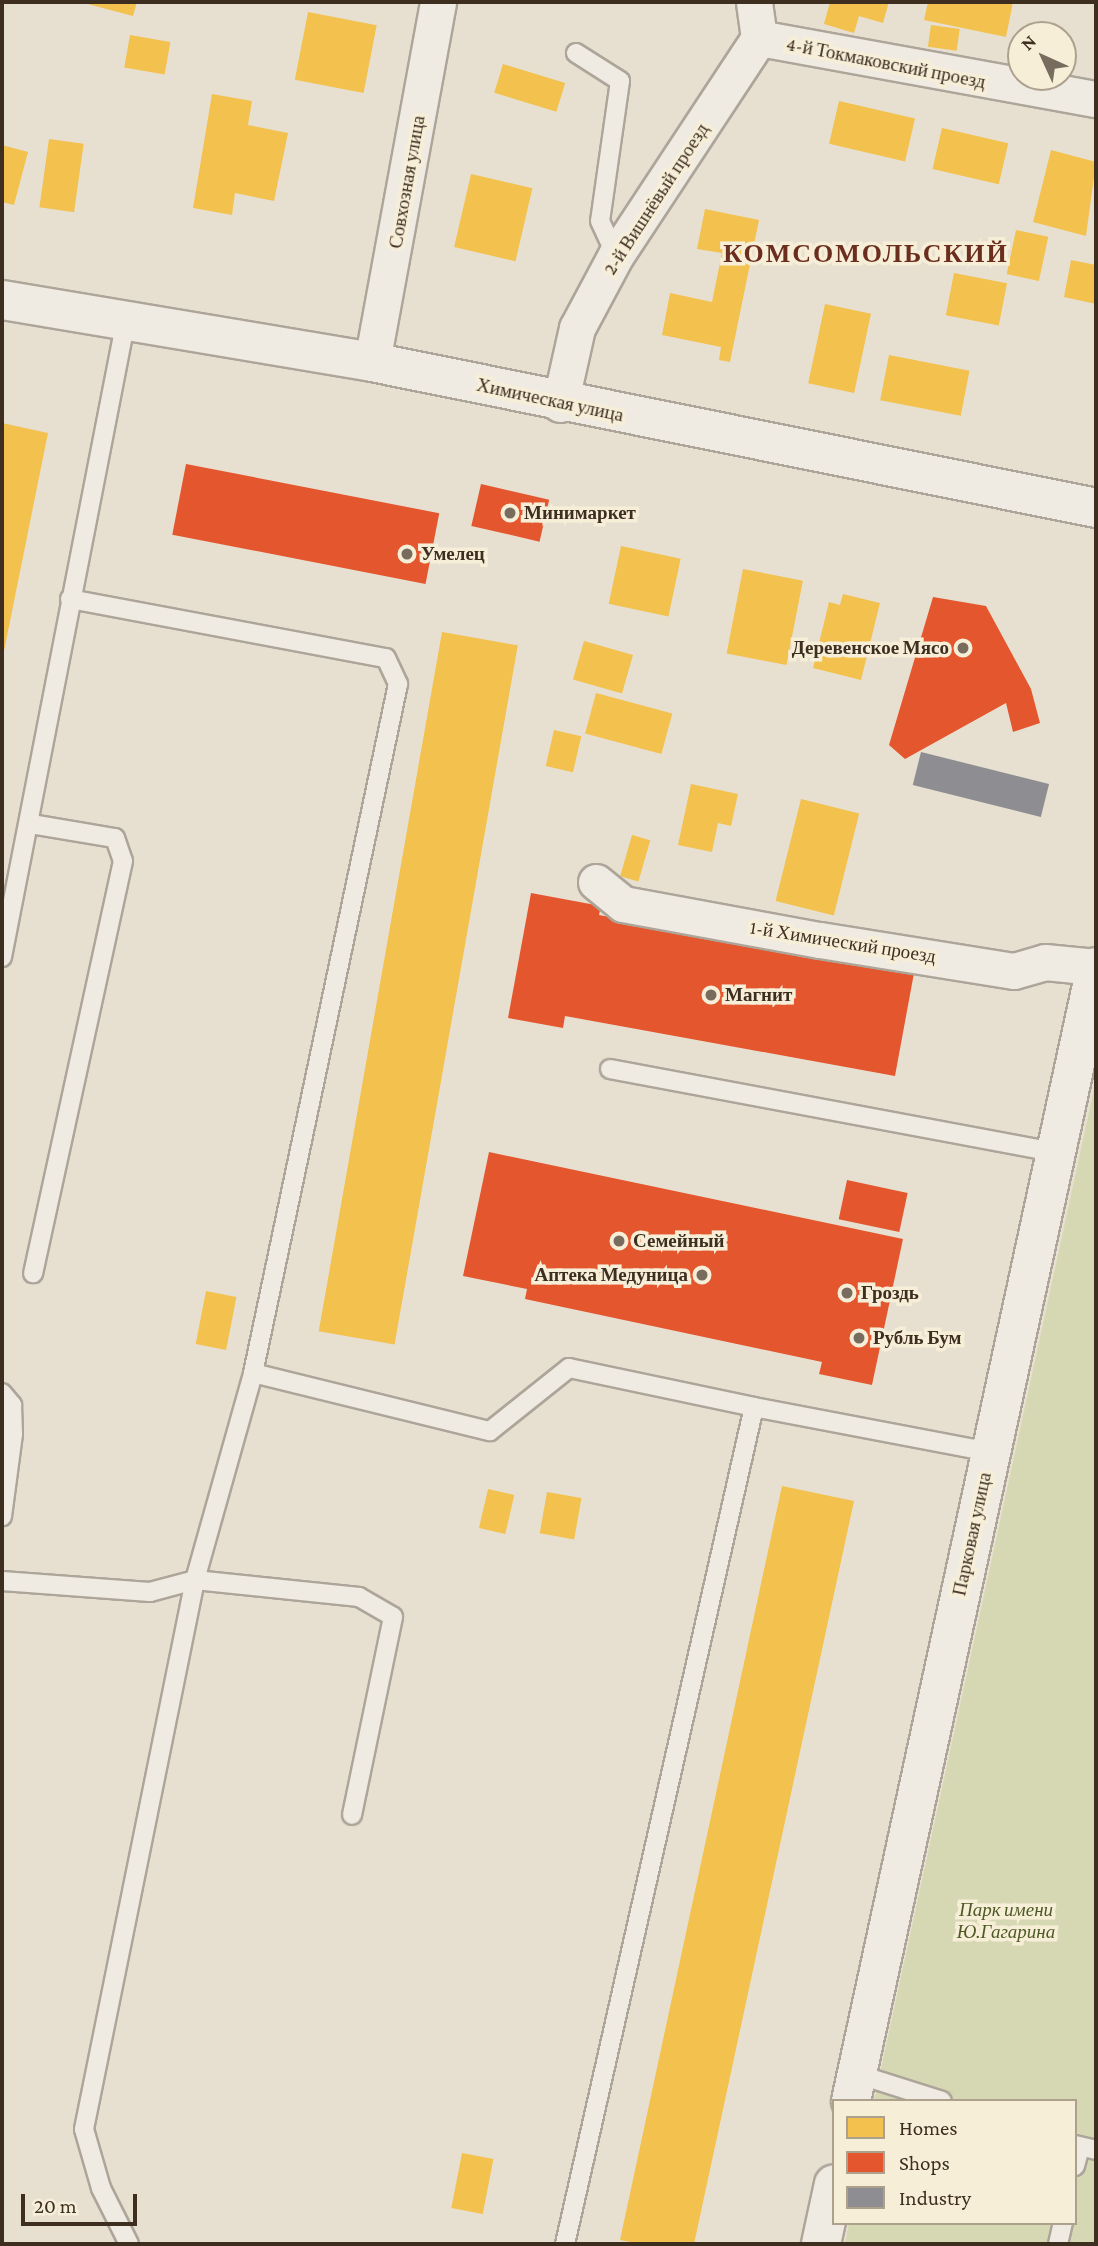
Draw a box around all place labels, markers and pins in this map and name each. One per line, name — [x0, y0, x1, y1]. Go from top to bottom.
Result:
place label: Минимаркет — [524, 502, 636, 524]
marker: Минимаркет — [502, 505, 518, 521]
place label: Умелец — [421, 543, 485, 565]
marker: Умелец — [399, 546, 415, 562]
place label: Деревенское Мясо — [792, 637, 949, 659]
marker: Деревенское Мясо — [955, 640, 971, 656]
place label: Магнит — [725, 984, 792, 1006]
marker: Магнит — [703, 987, 719, 1003]
place label: Семейный — [633, 1230, 724, 1252]
marker: Семейный — [611, 1233, 627, 1249]
place label: Аптека Медуница — [534, 1264, 688, 1286]
marker: Аптека Медуница — [694, 1267, 710, 1283]
place label: Гроздь — [861, 1282, 919, 1304]
marker: Гроздь — [839, 1285, 855, 1301]
place label: Рубль Бум — [873, 1327, 962, 1349]
marker: Рубль Бум — [851, 1330, 867, 1346]

